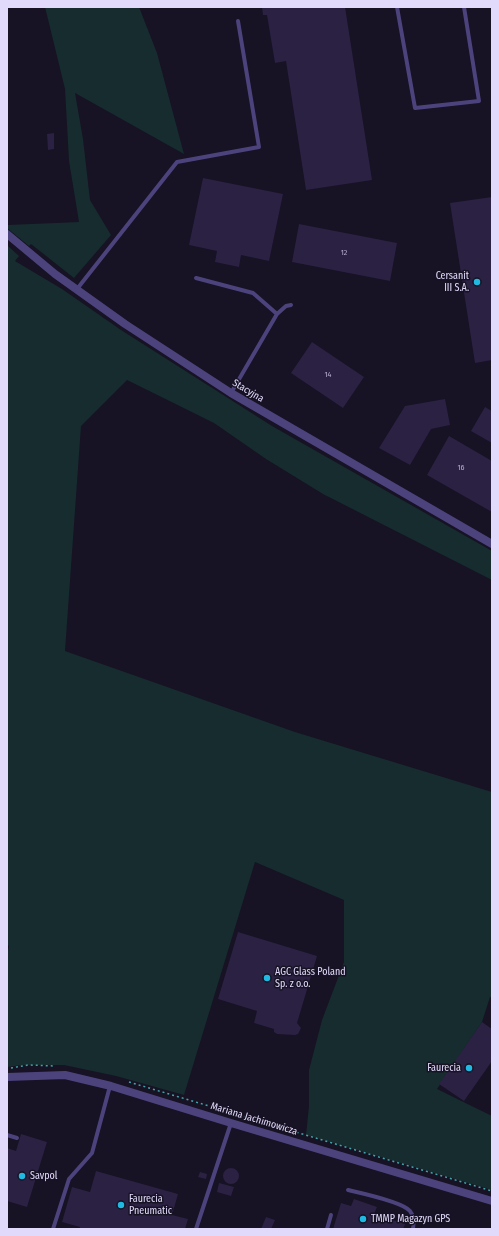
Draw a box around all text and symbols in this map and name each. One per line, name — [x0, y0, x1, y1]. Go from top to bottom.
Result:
house number: 12 — [341, 248, 347, 258]
place label: Cersanit III S.A. — [436, 270, 469, 294]
marker: Cersanit III S.A. — [472, 277, 482, 287]
house number: 14 — [325, 370, 331, 380]
street label: Stacyjna — [230, 377, 266, 405]
house number: 16 — [457, 463, 465, 473]
place label: AGC Glass Poland Sp. z o.o. — [275, 966, 346, 990]
marker: AGC Glass Poland Sp. z o.o. — [262, 973, 272, 983]
place label: Faurecia — [427, 1062, 461, 1074]
marker: Faurecia — [464, 1063, 474, 1073]
street label: Mariana Jachimowicza — [209, 1100, 299, 1138]
place label: Savpol — [30, 1170, 57, 1182]
marker: Savpol — [17, 1171, 27, 1181]
place label: Faurecia Pneumatic — [129, 1193, 172, 1216]
marker: Faurecia Pneumatic — [116, 1200, 126, 1210]
place label: TMMP Magazyn GPS — [371, 1213, 450, 1225]
marker: TMMP Magazyn GPS — [358, 1214, 368, 1224]

